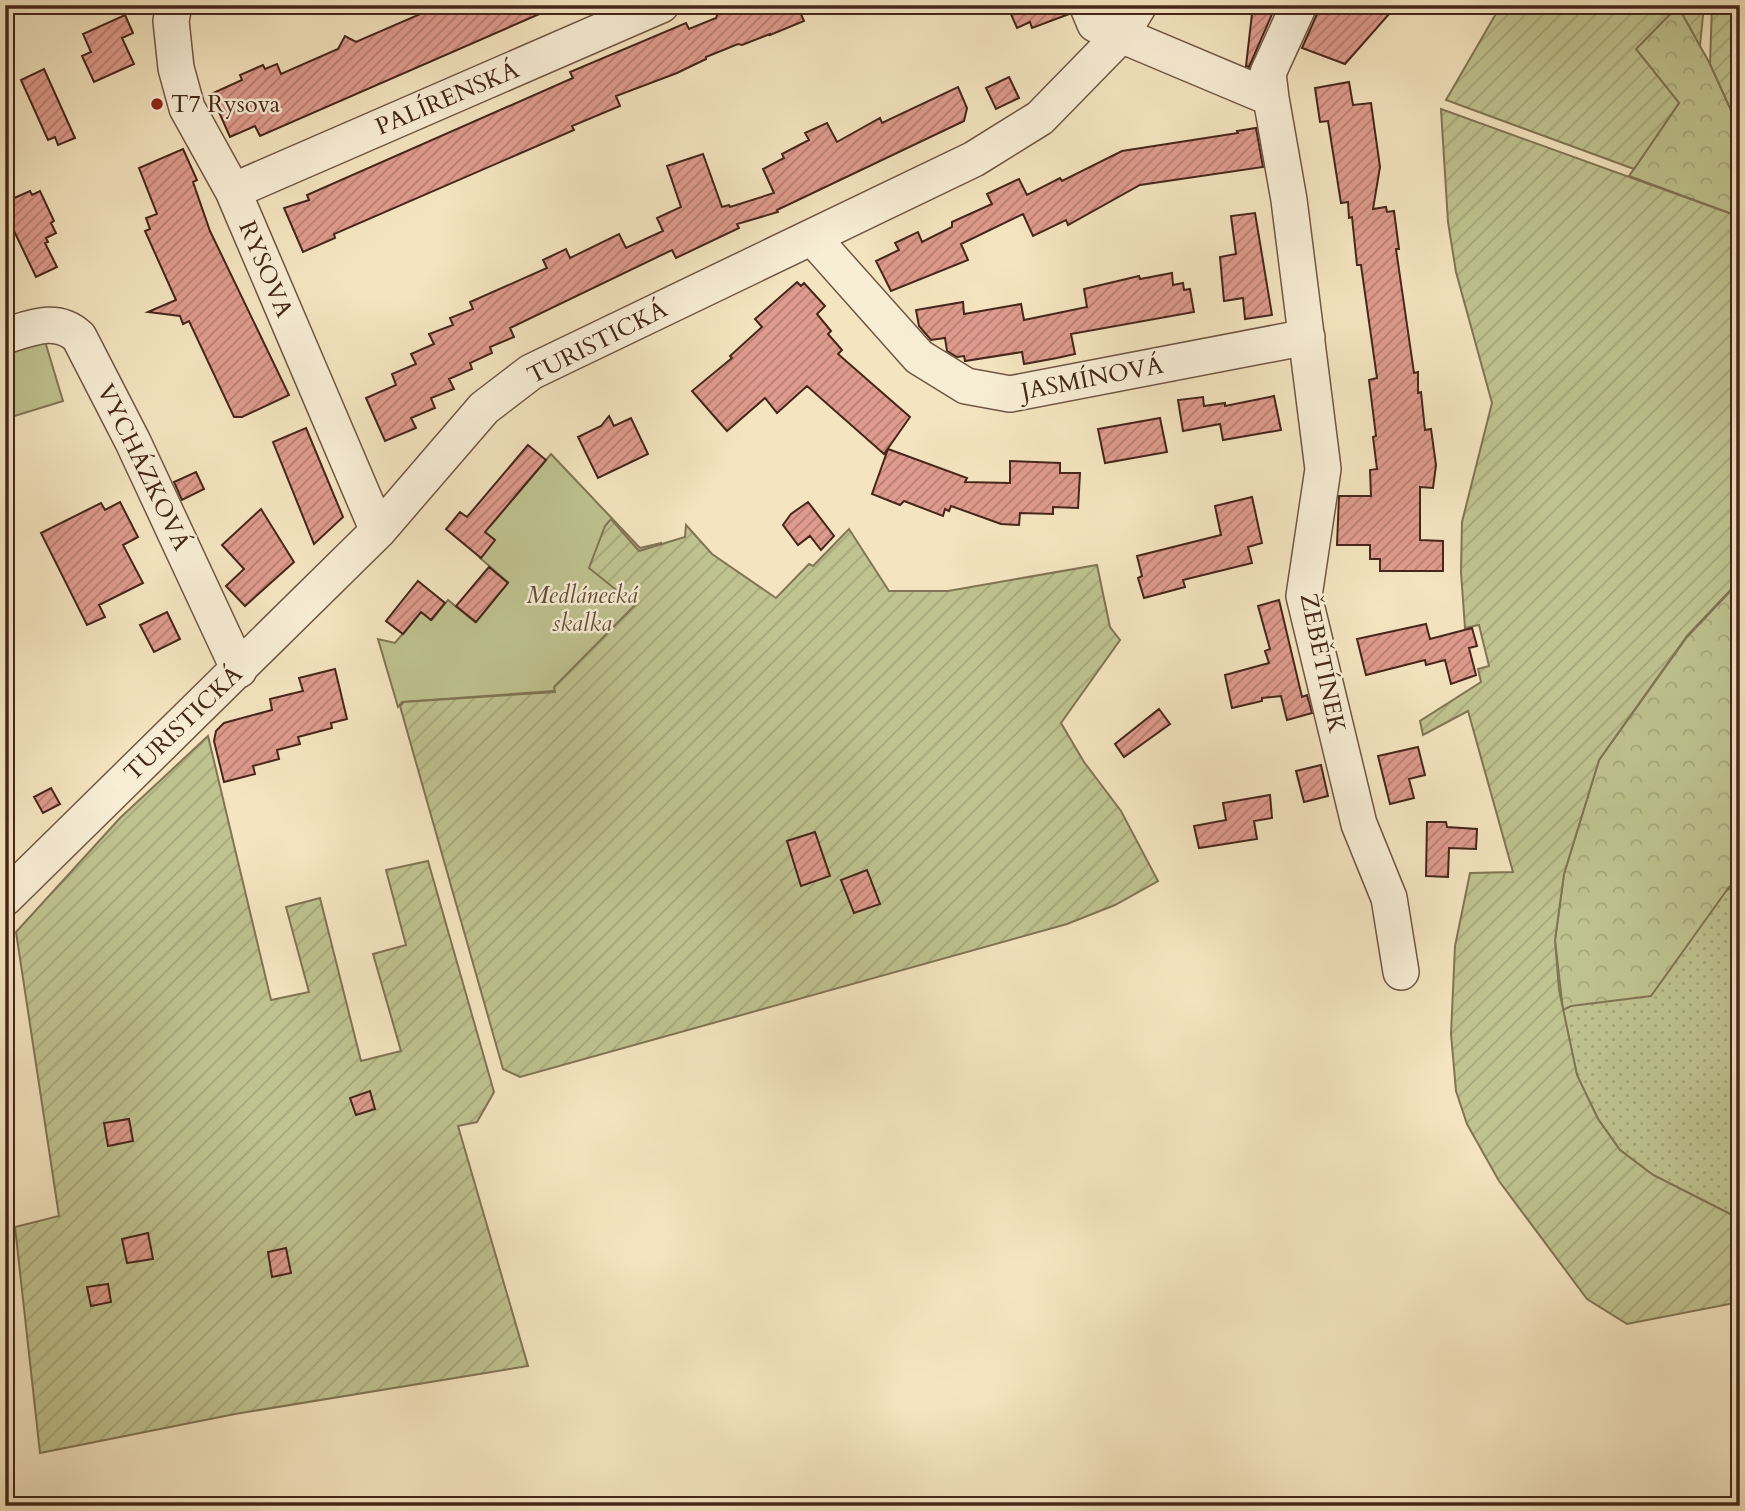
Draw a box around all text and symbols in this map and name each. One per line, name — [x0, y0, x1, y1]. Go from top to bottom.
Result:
street label: PALÍRENSKÁ — [370, 53, 525, 144]
place label: T7 Rysova — [171, 88, 281, 121]
marker: T7 Rysova — [149, 96, 165, 112]
street label: RYSOVA — [230, 216, 301, 323]
street label: TURISTICKÁ — [522, 293, 674, 392]
street label: JASMÍNOVÁ — [1015, 348, 1167, 409]
street label: VYCHÁZKOVÁ — [89, 378, 199, 557]
park label: Medlánecká skalka — [526, 579, 639, 640]
street label: ŽEBĚTÍNEK — [1292, 590, 1353, 736]
street label: TURISTICKÁ — [117, 658, 251, 788]

